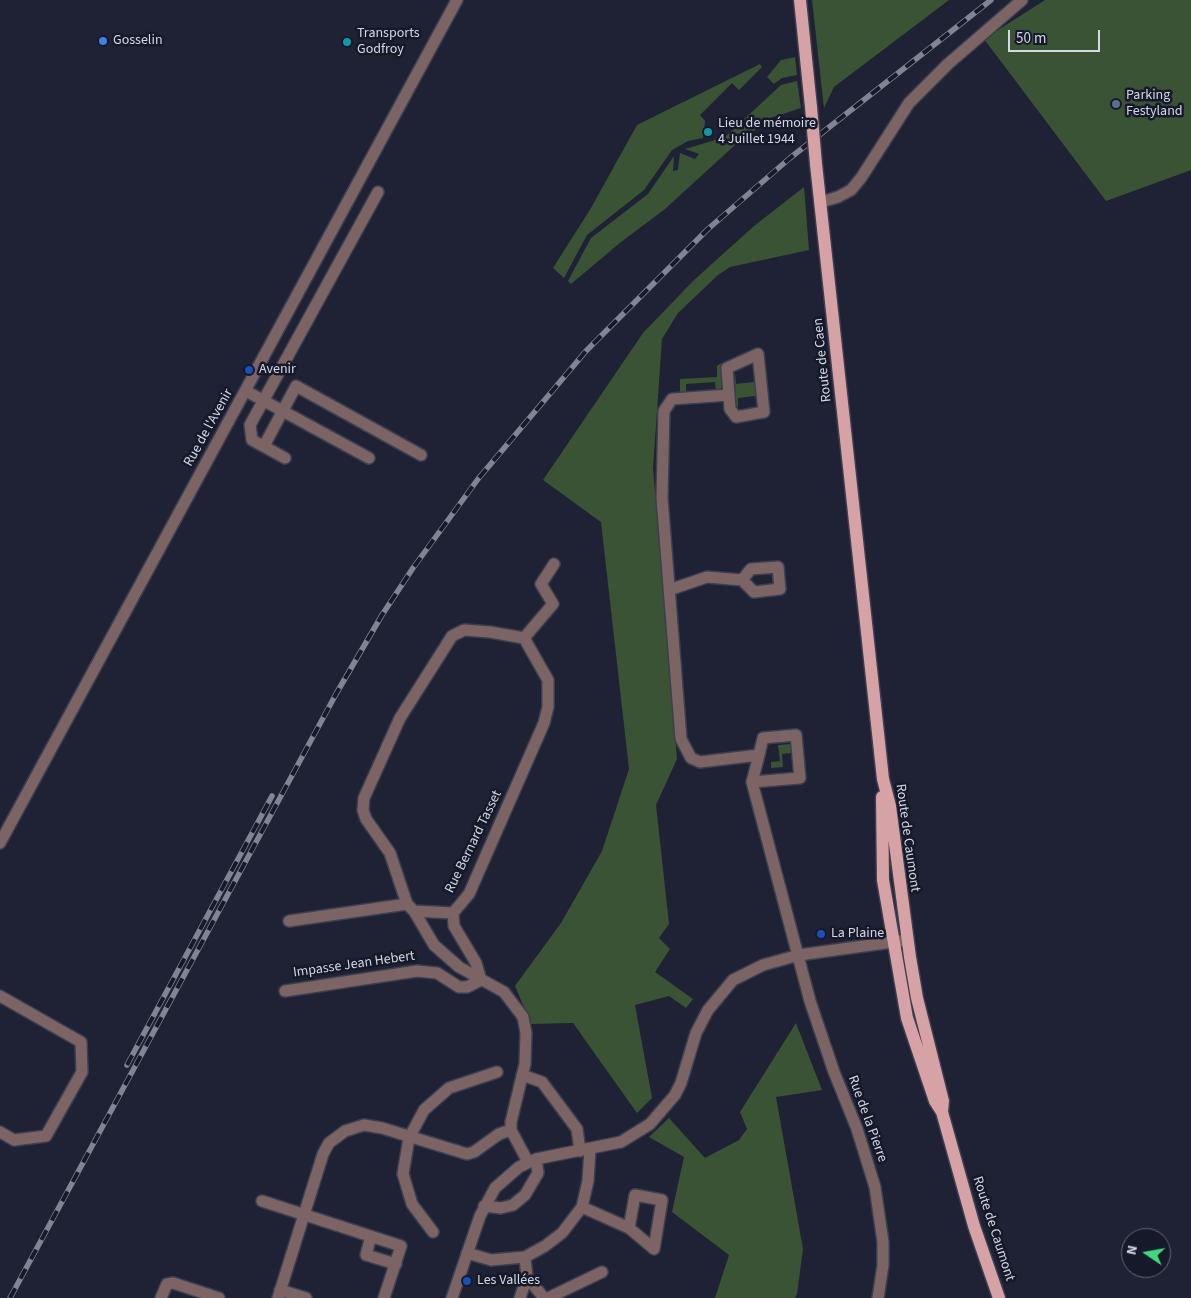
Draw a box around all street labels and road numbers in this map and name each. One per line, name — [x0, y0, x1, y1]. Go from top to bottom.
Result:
street label: Route de Caen — [810, 317, 836, 403]
street label: Rue de l'Avenir — [181, 386, 237, 470]
street label: Route de Caumont — [891, 783, 923, 893]
street label: Rue Bernard Tasset — [442, 788, 506, 896]
street label: Impasse Jean Hebert — [292, 948, 416, 982]
street label: Rue de la Pierre — [844, 1073, 890, 1165]
street label: Route de Caumont — [968, 1175, 1018, 1283]

